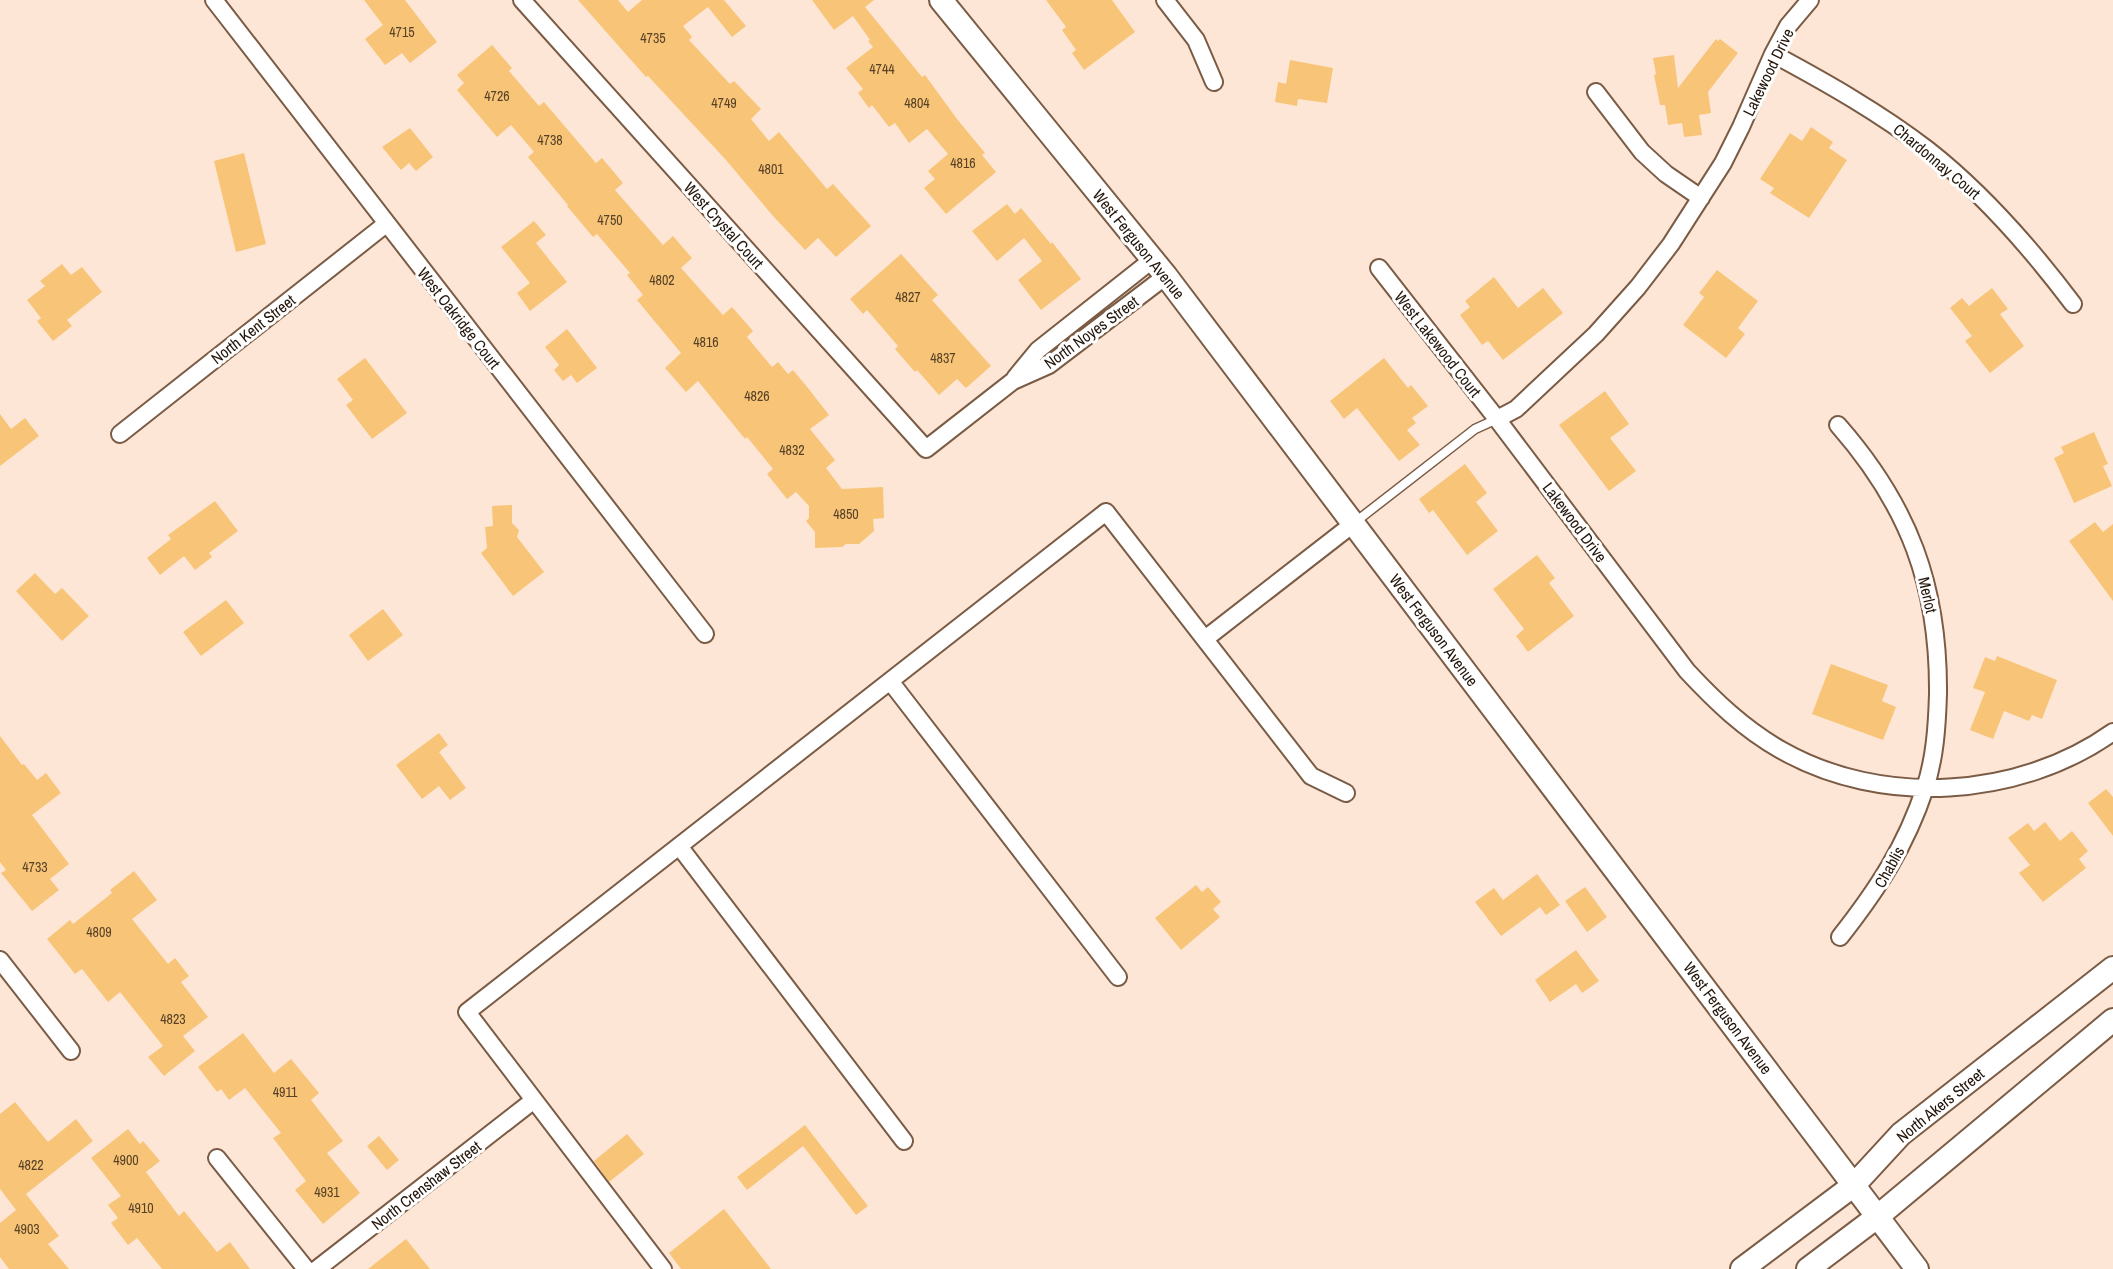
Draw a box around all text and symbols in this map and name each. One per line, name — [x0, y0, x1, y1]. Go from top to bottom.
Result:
house number: 4715 — [389, 23, 415, 41]
street label: Lakewood Drive — [1737, 25, 1799, 119]
house number: 4735 — [640, 29, 666, 47]
house number: 4744 — [869, 60, 895, 78]
house number: 4726 — [484, 87, 510, 105]
house number: 4749 — [711, 94, 737, 112]
house number: 4804 — [904, 94, 930, 112]
street label: Chardonnay Court — [1889, 118, 1985, 204]
house number: 4738 — [537, 131, 563, 149]
house number: 4816 — [950, 154, 976, 172]
house number: 4801 — [758, 160, 784, 178]
street label: West Crystal Court — [679, 177, 769, 273]
street label: West Ferguson Avenue — [1088, 185, 1190, 303]
house number: 4750 — [597, 211, 623, 229]
street label: West Oakridge Court — [412, 263, 506, 374]
house number: 4802 — [649, 271, 675, 289]
street label: West Lakewood Court — [1390, 286, 1487, 402]
house number: 4827 — [895, 288, 921, 306]
street label: North Kent Street — [206, 289, 300, 369]
street label: North Noyes Street — [1039, 290, 1143, 374]
house number: 4816 — [693, 333, 719, 351]
house number: 4837 — [930, 349, 956, 367]
house number: 4826 — [744, 387, 770, 405]
house number: 4832 — [779, 441, 805, 459]
street label: Lakewood Drive — [1538, 478, 1612, 566]
house number: 4850 — [833, 505, 859, 523]
street label: West Ferguson Avenue — [1385, 569, 1483, 691]
street label: Merlot — [1913, 575, 1943, 616]
street label: Chablis — [1869, 842, 1909, 892]
house number: 4733 — [22, 858, 48, 876]
house number: 4809 — [86, 923, 112, 941]
street label: West Ferguson Avenue — [1679, 957, 1777, 1079]
house number: 4823 — [160, 1010, 186, 1028]
street label: North Akers Street — [1891, 1062, 1989, 1147]
house number: 4911 — [273, 1083, 298, 1101]
street label: North Crenshaw Street — [367, 1135, 486, 1235]
house number: 4900 — [113, 1151, 139, 1169]
house number: 4822 — [18, 1156, 44, 1174]
house number: 4931 — [314, 1183, 340, 1201]
house number: 4910 — [128, 1199, 154, 1217]
house number: 4903 — [14, 1220, 40, 1238]

